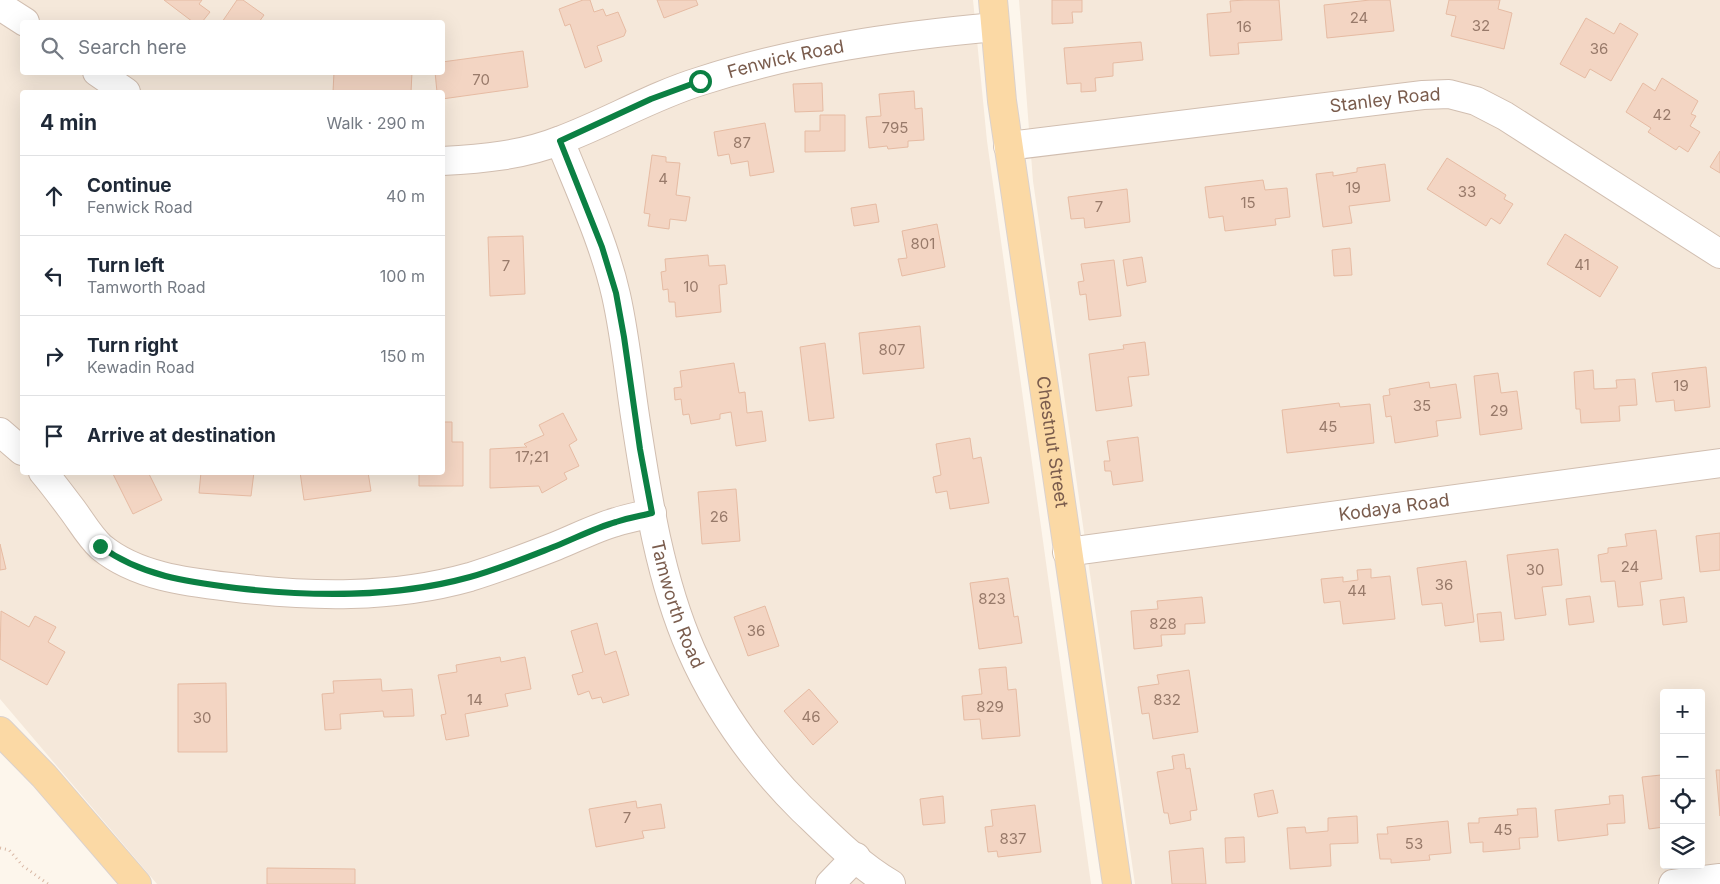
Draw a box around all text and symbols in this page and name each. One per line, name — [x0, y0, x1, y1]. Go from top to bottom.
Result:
house number: 24 — [1350, 8, 1368, 27]
house number: 32 — [1472, 16, 1490, 35]
house number: 16 — [1236, 17, 1252, 36]
search box — [20, 20, 445, 75]
icon: search — [38, 34, 66, 62]
street label: Fenwick Road — [725, 35, 845, 82]
text: Search here — [78, 36, 187, 59]
house number: 36 — [1590, 39, 1608, 58]
house number: 70 — [472, 70, 490, 89]
route start — [689, 70, 712, 93]
street label: Stanley Road — [1329, 83, 1441, 116]
house number: 42 — [1653, 105, 1671, 124]
text: 4 min — [40, 110, 97, 135]
text: Walk · 290 m — [327, 113, 425, 133]
house number: 795 — [882, 118, 908, 137]
house number: 87 — [733, 133, 751, 152]
house number: 4 — [658, 169, 668, 188]
text: Continue — [87, 174, 172, 197]
house number: 19 — [1345, 178, 1361, 197]
icon: ahead — [40, 182, 68, 210]
house number: 33 — [1458, 182, 1476, 201]
text: 40 m — [386, 186, 425, 206]
house number: 15 — [1240, 193, 1256, 212]
text: Fenwick Road — [87, 197, 193, 217]
house number: 7 — [1095, 197, 1103, 216]
house number: 801 — [911, 234, 935, 253]
text: Turn left — [87, 254, 165, 277]
house number: 41 — [1574, 255, 1590, 274]
house number: 7 — [502, 256, 510, 275]
icon: left — [40, 262, 68, 290]
text: 100 m — [380, 266, 425, 286]
text: Tamworth Road — [87, 277, 206, 297]
house number: 10 — [683, 277, 699, 296]
text: Turn right — [87, 334, 178, 357]
house number: 807 — [879, 340, 905, 359]
icon: right — [40, 342, 68, 370]
text: 150 m — [380, 346, 425, 366]
text: Kewadin Road — [87, 357, 194, 377]
street label: Chestnut Street — [1033, 375, 1073, 509]
house number: 19 — [1673, 376, 1689, 395]
house number: 35 — [1413, 396, 1431, 415]
house number: 29 — [1490, 401, 1508, 420]
house number: 45 — [1319, 417, 1337, 436]
icon: arrive — [40, 422, 68, 450]
text: Arrive at destination — [87, 424, 276, 447]
house number: 17;21 — [515, 447, 549, 466]
street label: Kodaya Road — [1337, 489, 1451, 525]
house number: 26 — [710, 507, 728, 526]
route end — [89, 535, 112, 558]
street label: Tamworth Road — [647, 538, 709, 671]
house number: 24 — [1621, 557, 1639, 576]
house number: 30 — [1526, 560, 1544, 579]
house number: 36 — [1435, 575, 1453, 594]
house number: 44 — [1347, 581, 1367, 600]
house number: 823 — [978, 589, 1006, 608]
house number: 828 — [1149, 614, 1177, 633]
house number: 36 — [747, 621, 765, 640]
map controls — [1660, 689, 1705, 869]
button: + — [1660, 689, 1705, 734]
house number: 14 — [467, 690, 483, 709]
house number: 832 — [1153, 690, 1181, 709]
house number: 829 — [976, 697, 1004, 716]
house number: 46 — [802, 707, 821, 726]
house number: 30 — [193, 708, 211, 727]
button: − — [1660, 734, 1705, 779]
button: locate — [1660, 779, 1705, 824]
house number: 7 — [623, 808, 631, 827]
house number: 45 — [1494, 820, 1512, 839]
button: layers — [1660, 824, 1705, 869]
house number: 837 — [999, 829, 1027, 848]
house number: 53 — [1405, 834, 1423, 853]

